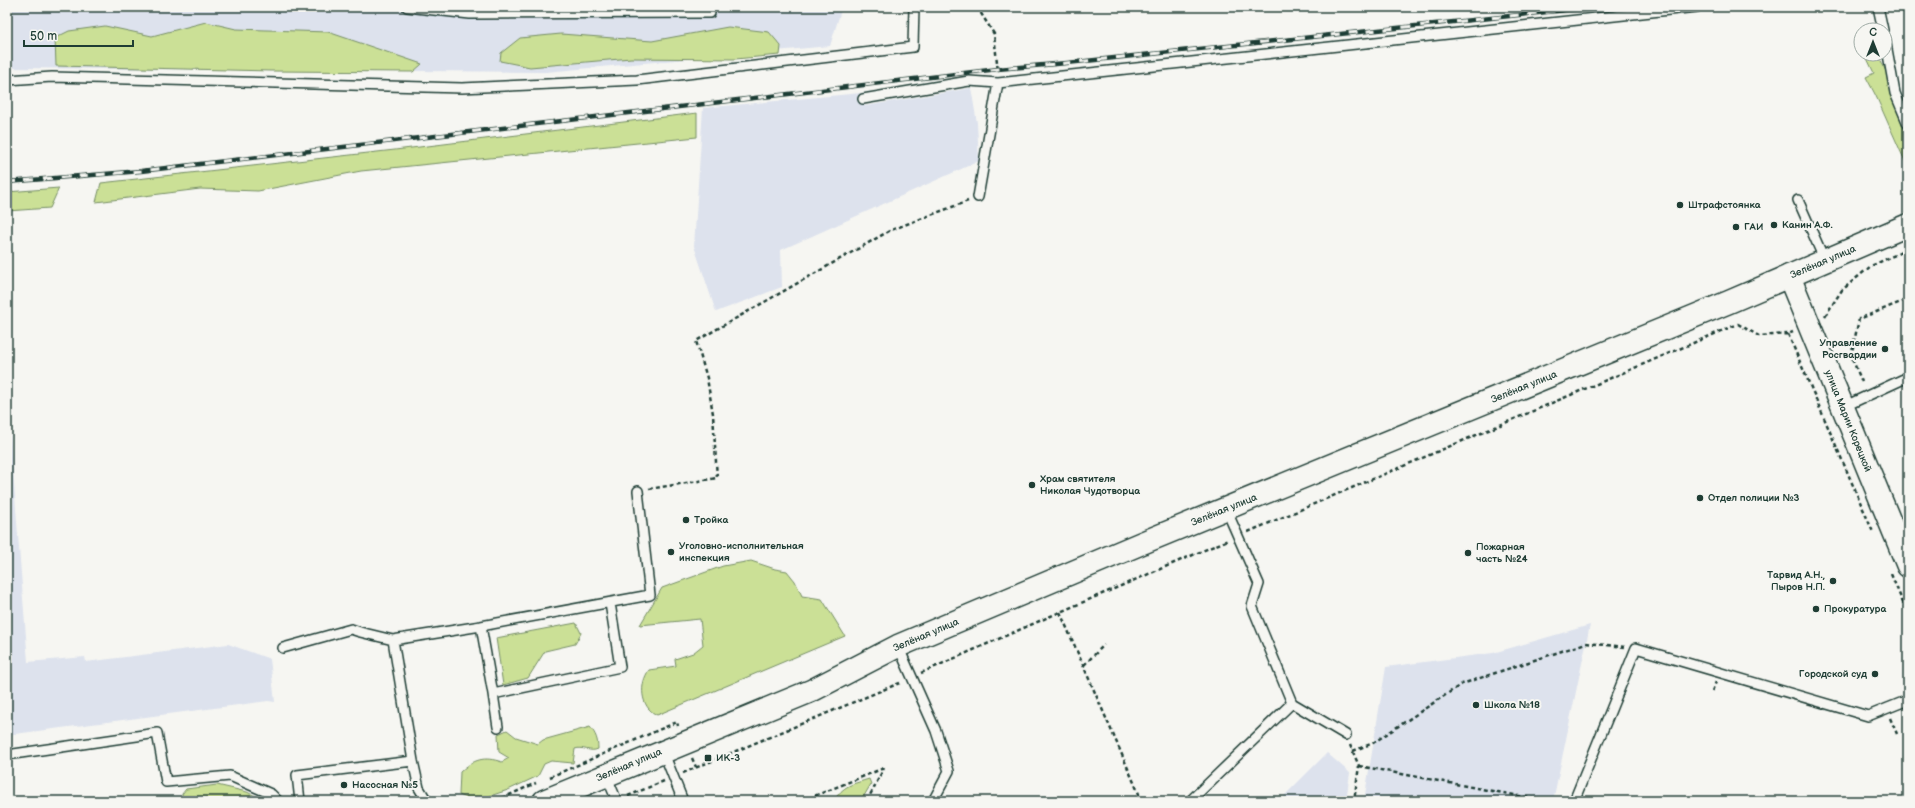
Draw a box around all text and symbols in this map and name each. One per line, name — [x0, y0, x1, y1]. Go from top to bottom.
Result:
scale bar — [24, 22, 133, 48]
north arrow — [1853, 22, 1893, 62]
text: С — [1869, 26, 1877, 39]
text: 50 m — [30, 29, 57, 44]
place label: Штрафстоянка — [1688, 199, 1761, 211]
marker: Штрафстоянка — [1675, 200, 1685, 210]
place label: Канин А.Ф. — [1782, 219, 1833, 231]
marker: Канин А.Ф. — [1769, 220, 1779, 230]
place label: ГАИ — [1744, 221, 1763, 233]
marker: ГАИ — [1731, 222, 1741, 232]
street label: Зелёная улица — [1788, 243, 1858, 281]
place label: Управление Росгвардии — [1820, 337, 1877, 361]
marker: Управление Росгвардии — [1880, 344, 1890, 354]
street label: Зелёная улица — [1489, 368, 1559, 406]
street label: улица Марии Корецкой — [1822, 368, 1874, 474]
place label: Храм святителя Николая Чудотворца — [1039, 473, 1140, 497]
marker: Храм святителя Николая Чудотворца — [1027, 480, 1037, 490]
street label: Зелёная улица — [1189, 491, 1259, 529]
place label: Отдел полиции №3 — [1708, 492, 1800, 504]
marker: Отдел полиции №3 — [1695, 493, 1705, 503]
place label: Тройка — [694, 514, 728, 526]
marker: Тройка — [681, 515, 691, 525]
place label: Уголовно-исполнительная инспекция — [679, 540, 804, 564]
place label: Пожарная часть №24 — [1476, 541, 1528, 565]
marker: Уголовно-исполнительная инспекция — [666, 547, 676, 557]
marker: Пожарная часть №24 — [1463, 548, 1473, 558]
place label: Тарвид А.Н., Пыров Н.П. — [1767, 569, 1825, 593]
marker: Тарвид А.Н., Пыров Н.П. — [1828, 576, 1838, 586]
place label: Прокуратура — [1824, 603, 1886, 615]
marker: Прокуратура — [1811, 604, 1821, 614]
street label: Зелёная улица — [891, 616, 961, 654]
place label: Городской суд — [1799, 668, 1867, 680]
marker: Городской суд — [1870, 669, 1880, 679]
place label: Школа №18 — [1484, 699, 1540, 711]
marker: Школа №18 — [1471, 700, 1481, 710]
street label: Зелёная улица — [594, 746, 664, 784]
place label: ИК-3 — [716, 752, 740, 764]
marker: ИК-3 — [703, 753, 713, 763]
place label: Насосная №5 — [352, 779, 418, 791]
marker: Насосная №5 — [339, 780, 349, 790]

